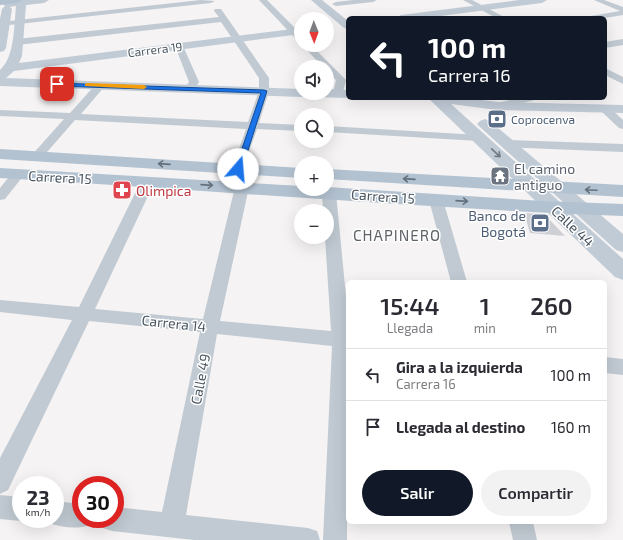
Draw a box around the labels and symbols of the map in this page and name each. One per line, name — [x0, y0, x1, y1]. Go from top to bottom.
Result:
north arrow — [294, 12, 334, 52]
street label: Carrera 19 — [127, 39, 183, 59]
pin — [40, 67, 74, 101]
bank icon: Coprocenva — [486, 108, 508, 130]
place label: Coprocenva — [511, 112, 575, 126]
position arrow — [217, 148, 259, 190]
one-way arrow — [491, 148, 501, 158]
place label: El camino antiguo — [514, 160, 575, 193]
one-way arrow — [158, 161, 171, 168]
temple icon: El camino antiguo — [489, 165, 511, 187]
street label: Carrera 15 — [28, 167, 92, 187]
one-way arrow — [403, 176, 416, 183]
pharmacy icon: Olimpica — [111, 179, 133, 201]
one-way arrow — [200, 181, 213, 188]
place label: Olimpica — [136, 182, 191, 199]
street label: Carrera 15 — [351, 185, 415, 207]
one-way arrow — [585, 186, 598, 194]
one-way arrow — [455, 198, 468, 205]
street label: Calle 44 — [548, 202, 598, 250]
place label: Banco de Bogotá — [468, 207, 526, 240]
bank icon: Banco de Bogotá — [529, 212, 551, 234]
district label: CHAPINERO — [353, 226, 441, 244]
street label: Carrera 14 — [141, 311, 207, 335]
street label: Calle 49 — [187, 352, 213, 406]
speed limit sign: 30 — [72, 476, 124, 528]

